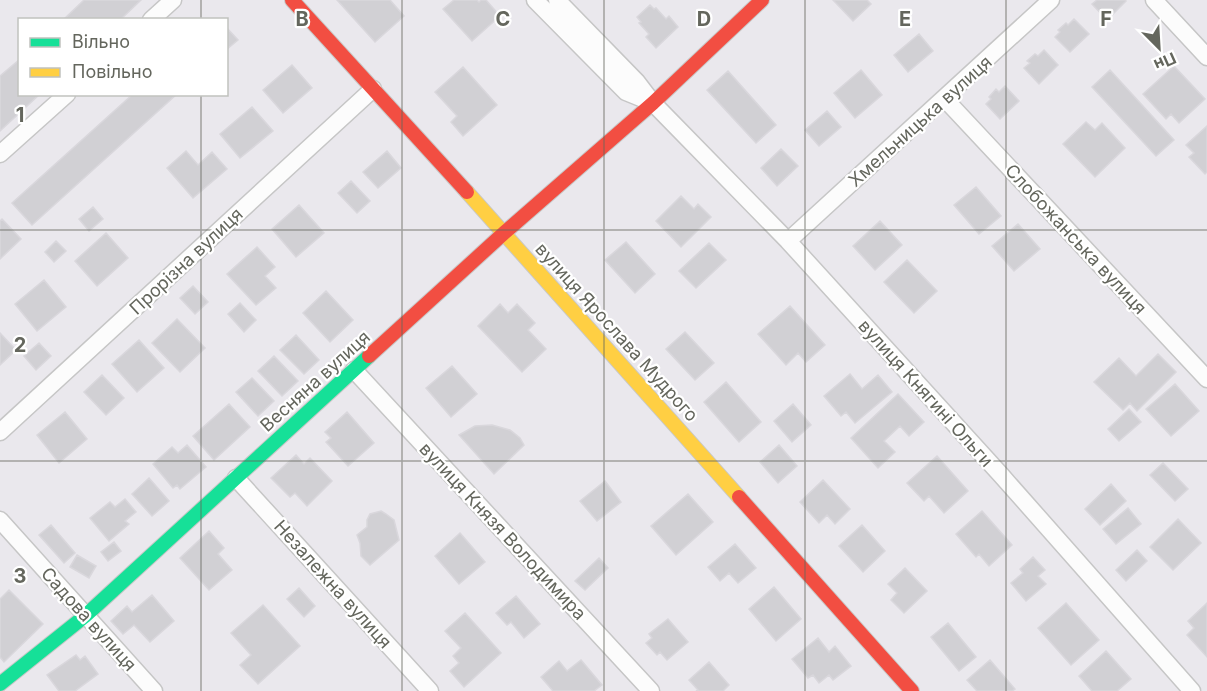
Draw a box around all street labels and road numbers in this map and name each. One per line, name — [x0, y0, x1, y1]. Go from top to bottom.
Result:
street label: Хмельницька вулиця — [844, 51, 996, 191]
street label: Слобожанська вулиця — [1001, 160, 1151, 318]
street label: Прорізна вулиця — [125, 203, 247, 319]
street label: вулиця Ярослава Мудрого — [531, 238, 703, 426]
street label: вулиця Княгині Ольги — [854, 315, 998, 471]
street label: Весняна вулиця — [256, 326, 374, 436]
street label: вулиця Князя Володимира — [415, 438, 591, 624]
street label: Незалежна вулиця — [270, 516, 396, 652]
street label: Садова вулиця — [37, 563, 141, 675]

